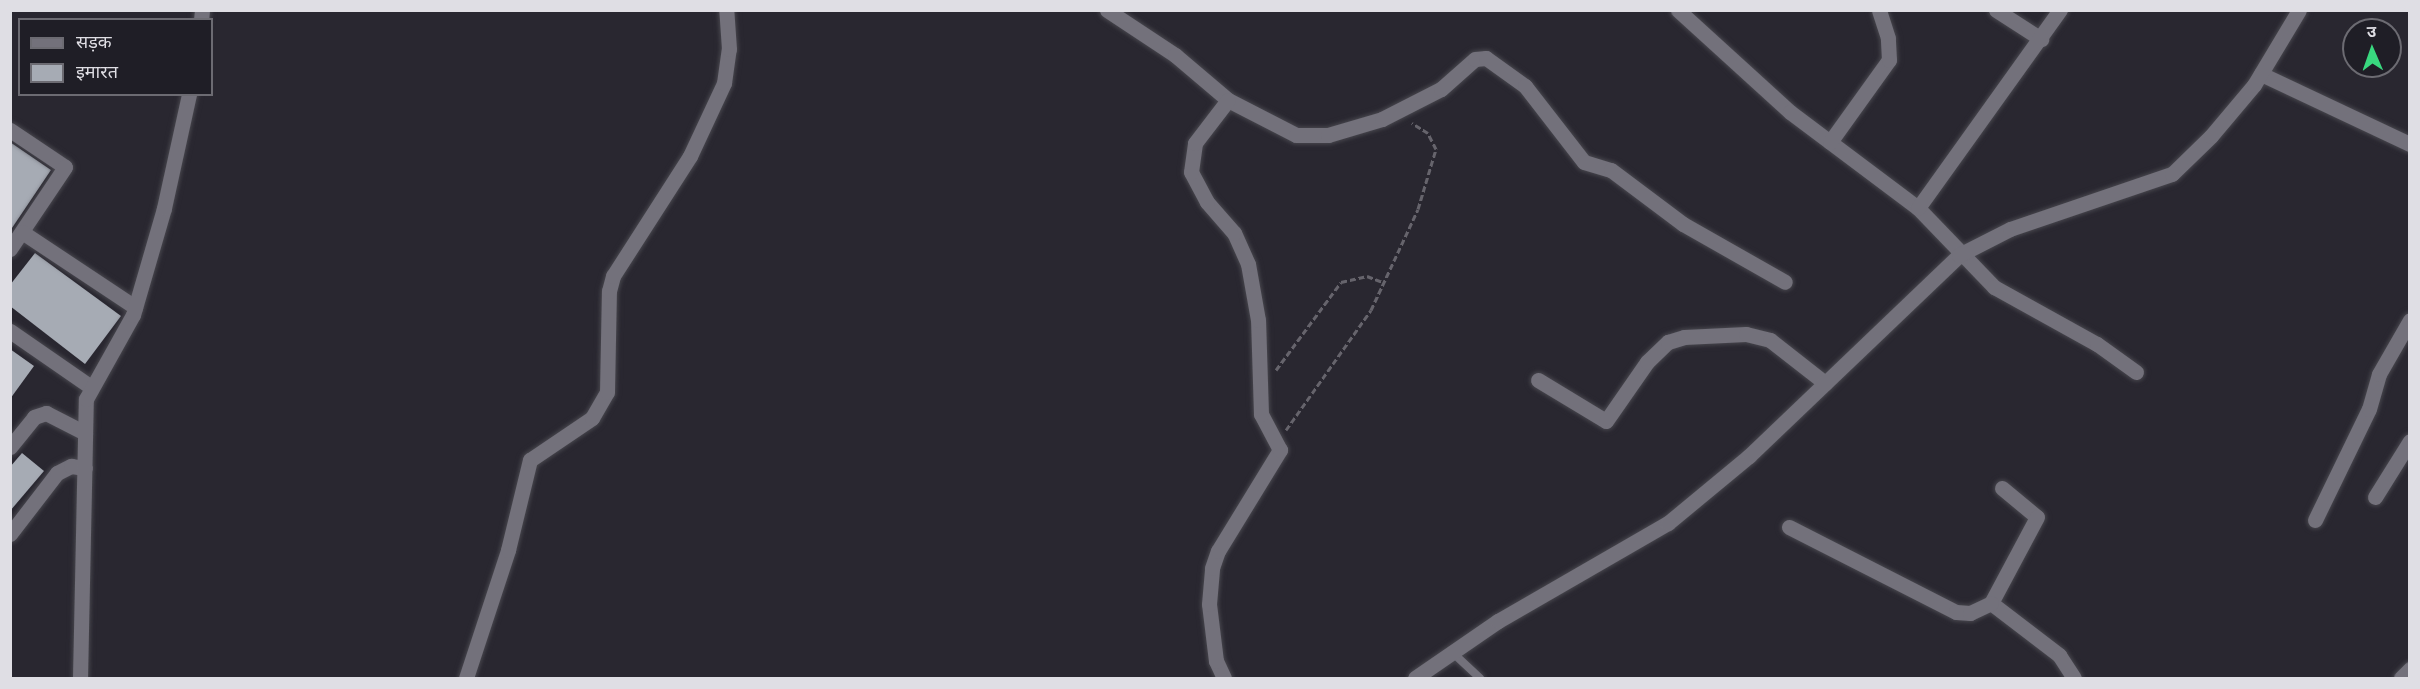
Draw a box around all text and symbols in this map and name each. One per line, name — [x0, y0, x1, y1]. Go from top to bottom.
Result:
legend — [18, 18, 213, 96]
north arrow — [2342, 18, 2402, 78]
text: उ — [2366, 23, 2376, 40]
text: सड़क — [76, 32, 112, 52]
text: इमारत — [76, 62, 118, 82]

